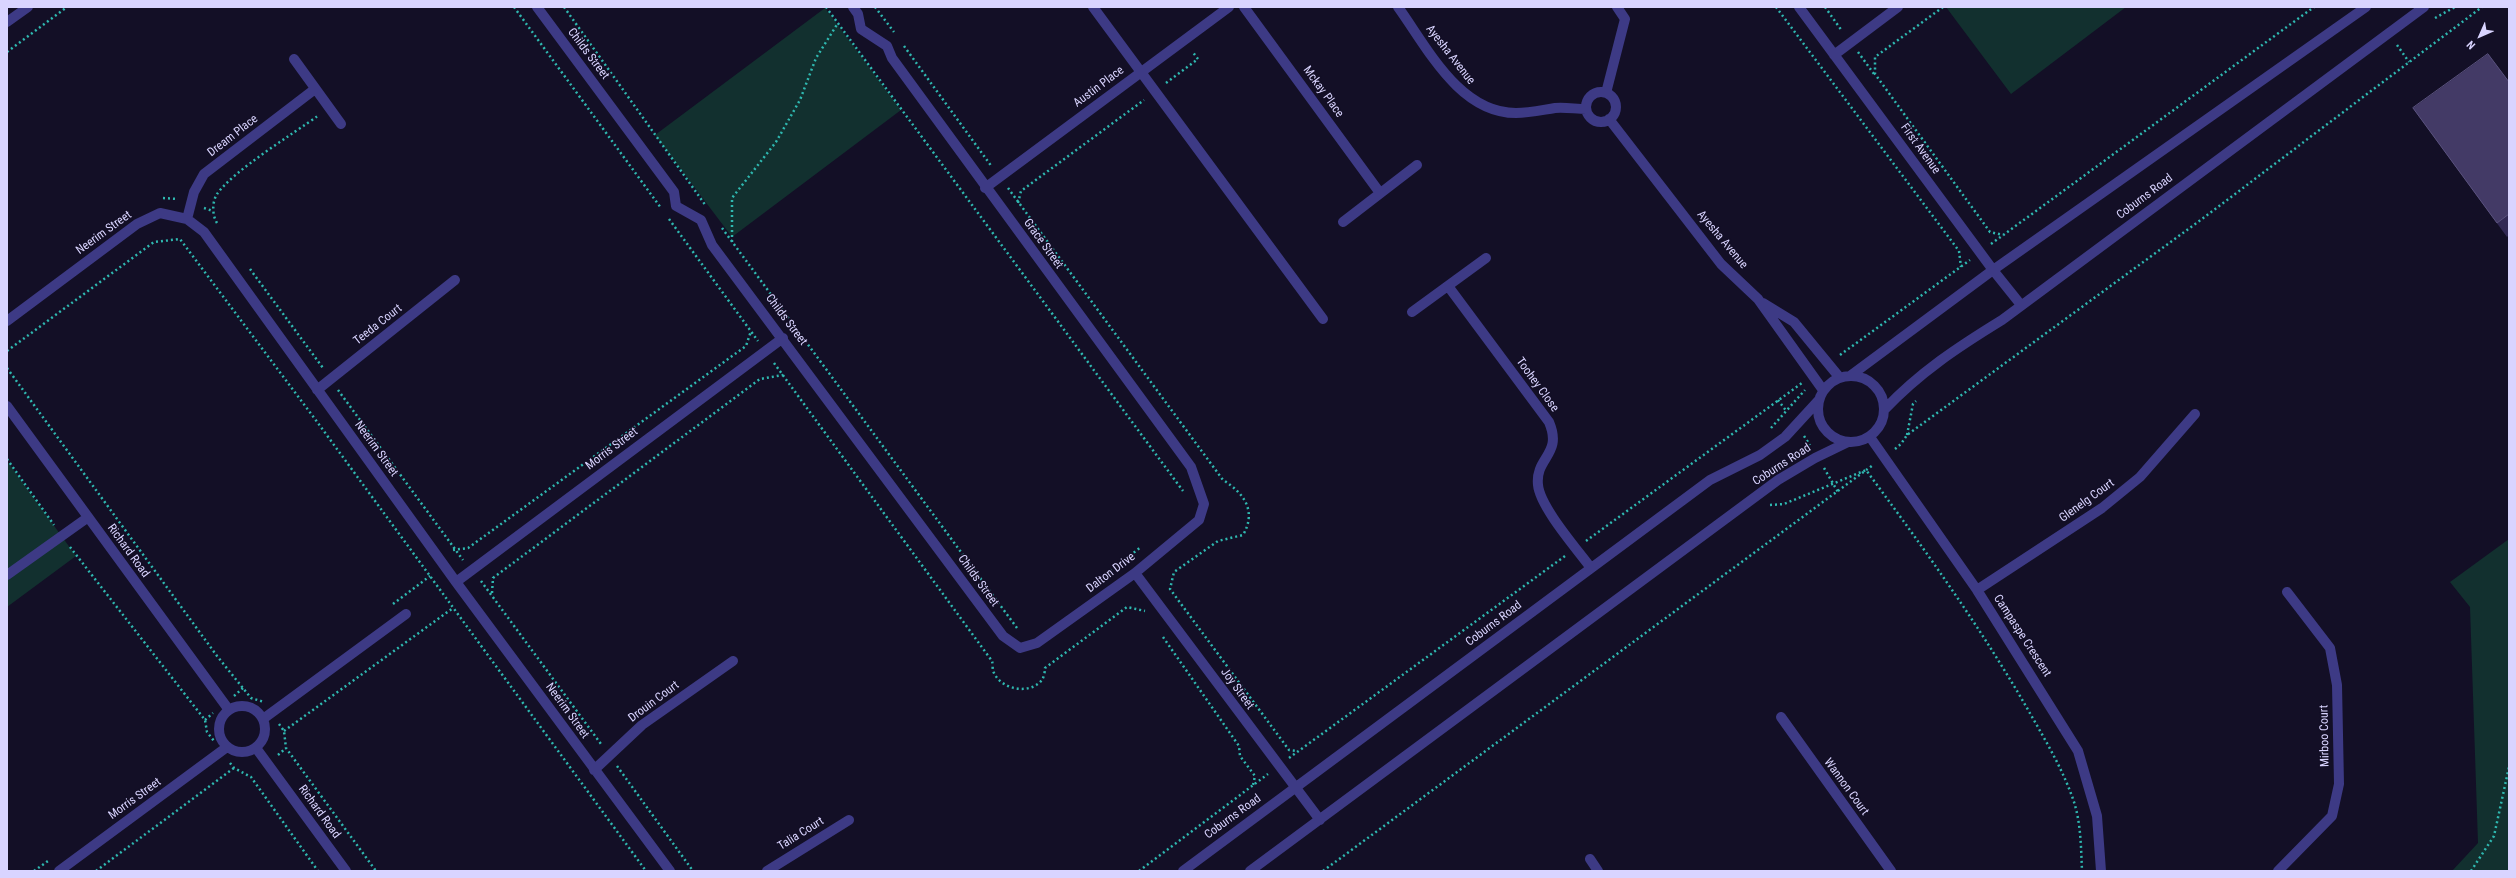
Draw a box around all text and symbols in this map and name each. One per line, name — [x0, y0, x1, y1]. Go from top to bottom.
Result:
north arrow — [2460, 16, 2500, 56]
street label: Ayesha Avenue — [1422, 22, 1478, 88]
street label: Childs Street — [564, 26, 612, 82]
text: N — [2464, 38, 2478, 52]
street label: Austin Place — [1071, 63, 1127, 111]
street label: Mckay Place — [1300, 64, 1346, 120]
street label: Dream Place — [205, 112, 261, 160]
street label: First Avenue — [1897, 121, 1943, 177]
street label: Coburns Road — [2114, 171, 2176, 223]
street label: Neerim Street — [73, 208, 135, 258]
street label: Ayesha Avenue — [1694, 208, 1750, 272]
street label: Grace Street — [1020, 216, 1066, 272]
street label: Childs Street — [762, 292, 810, 348]
street label: Teeda Court — [351, 302, 405, 348]
street label: Toohey Close — [1513, 355, 1561, 415]
street label: Neerim Street — [351, 418, 401, 480]
street label: Morris Street — [583, 425, 641, 473]
street label: Coburns Road — [1750, 441, 1814, 489]
street label: Glenelg Court — [2057, 476, 2117, 526]
street label: Richard Road — [104, 521, 152, 581]
street label: Dalton Drive — [1084, 550, 1138, 596]
street label: Childs Street — [954, 552, 1002, 610]
street label: Campaspe Crescent — [1990, 592, 2054, 680]
street label: Coburns Road — [1463, 598, 1525, 650]
street label: Joy Street — [1217, 666, 1257, 712]
street label: Drouin Court — [626, 678, 682, 726]
street label: Neerim Street — [542, 680, 592, 742]
street label: Mirboo Court — [2317, 705, 2333, 767]
street label: Wannon Court — [1820, 756, 1872, 818]
street label: Morris Street — [106, 775, 164, 823]
street label: Richard Road — [295, 782, 343, 842]
street label: Coburns Road — [1202, 792, 1264, 842]
street label: Talia Court — [775, 814, 827, 854]

